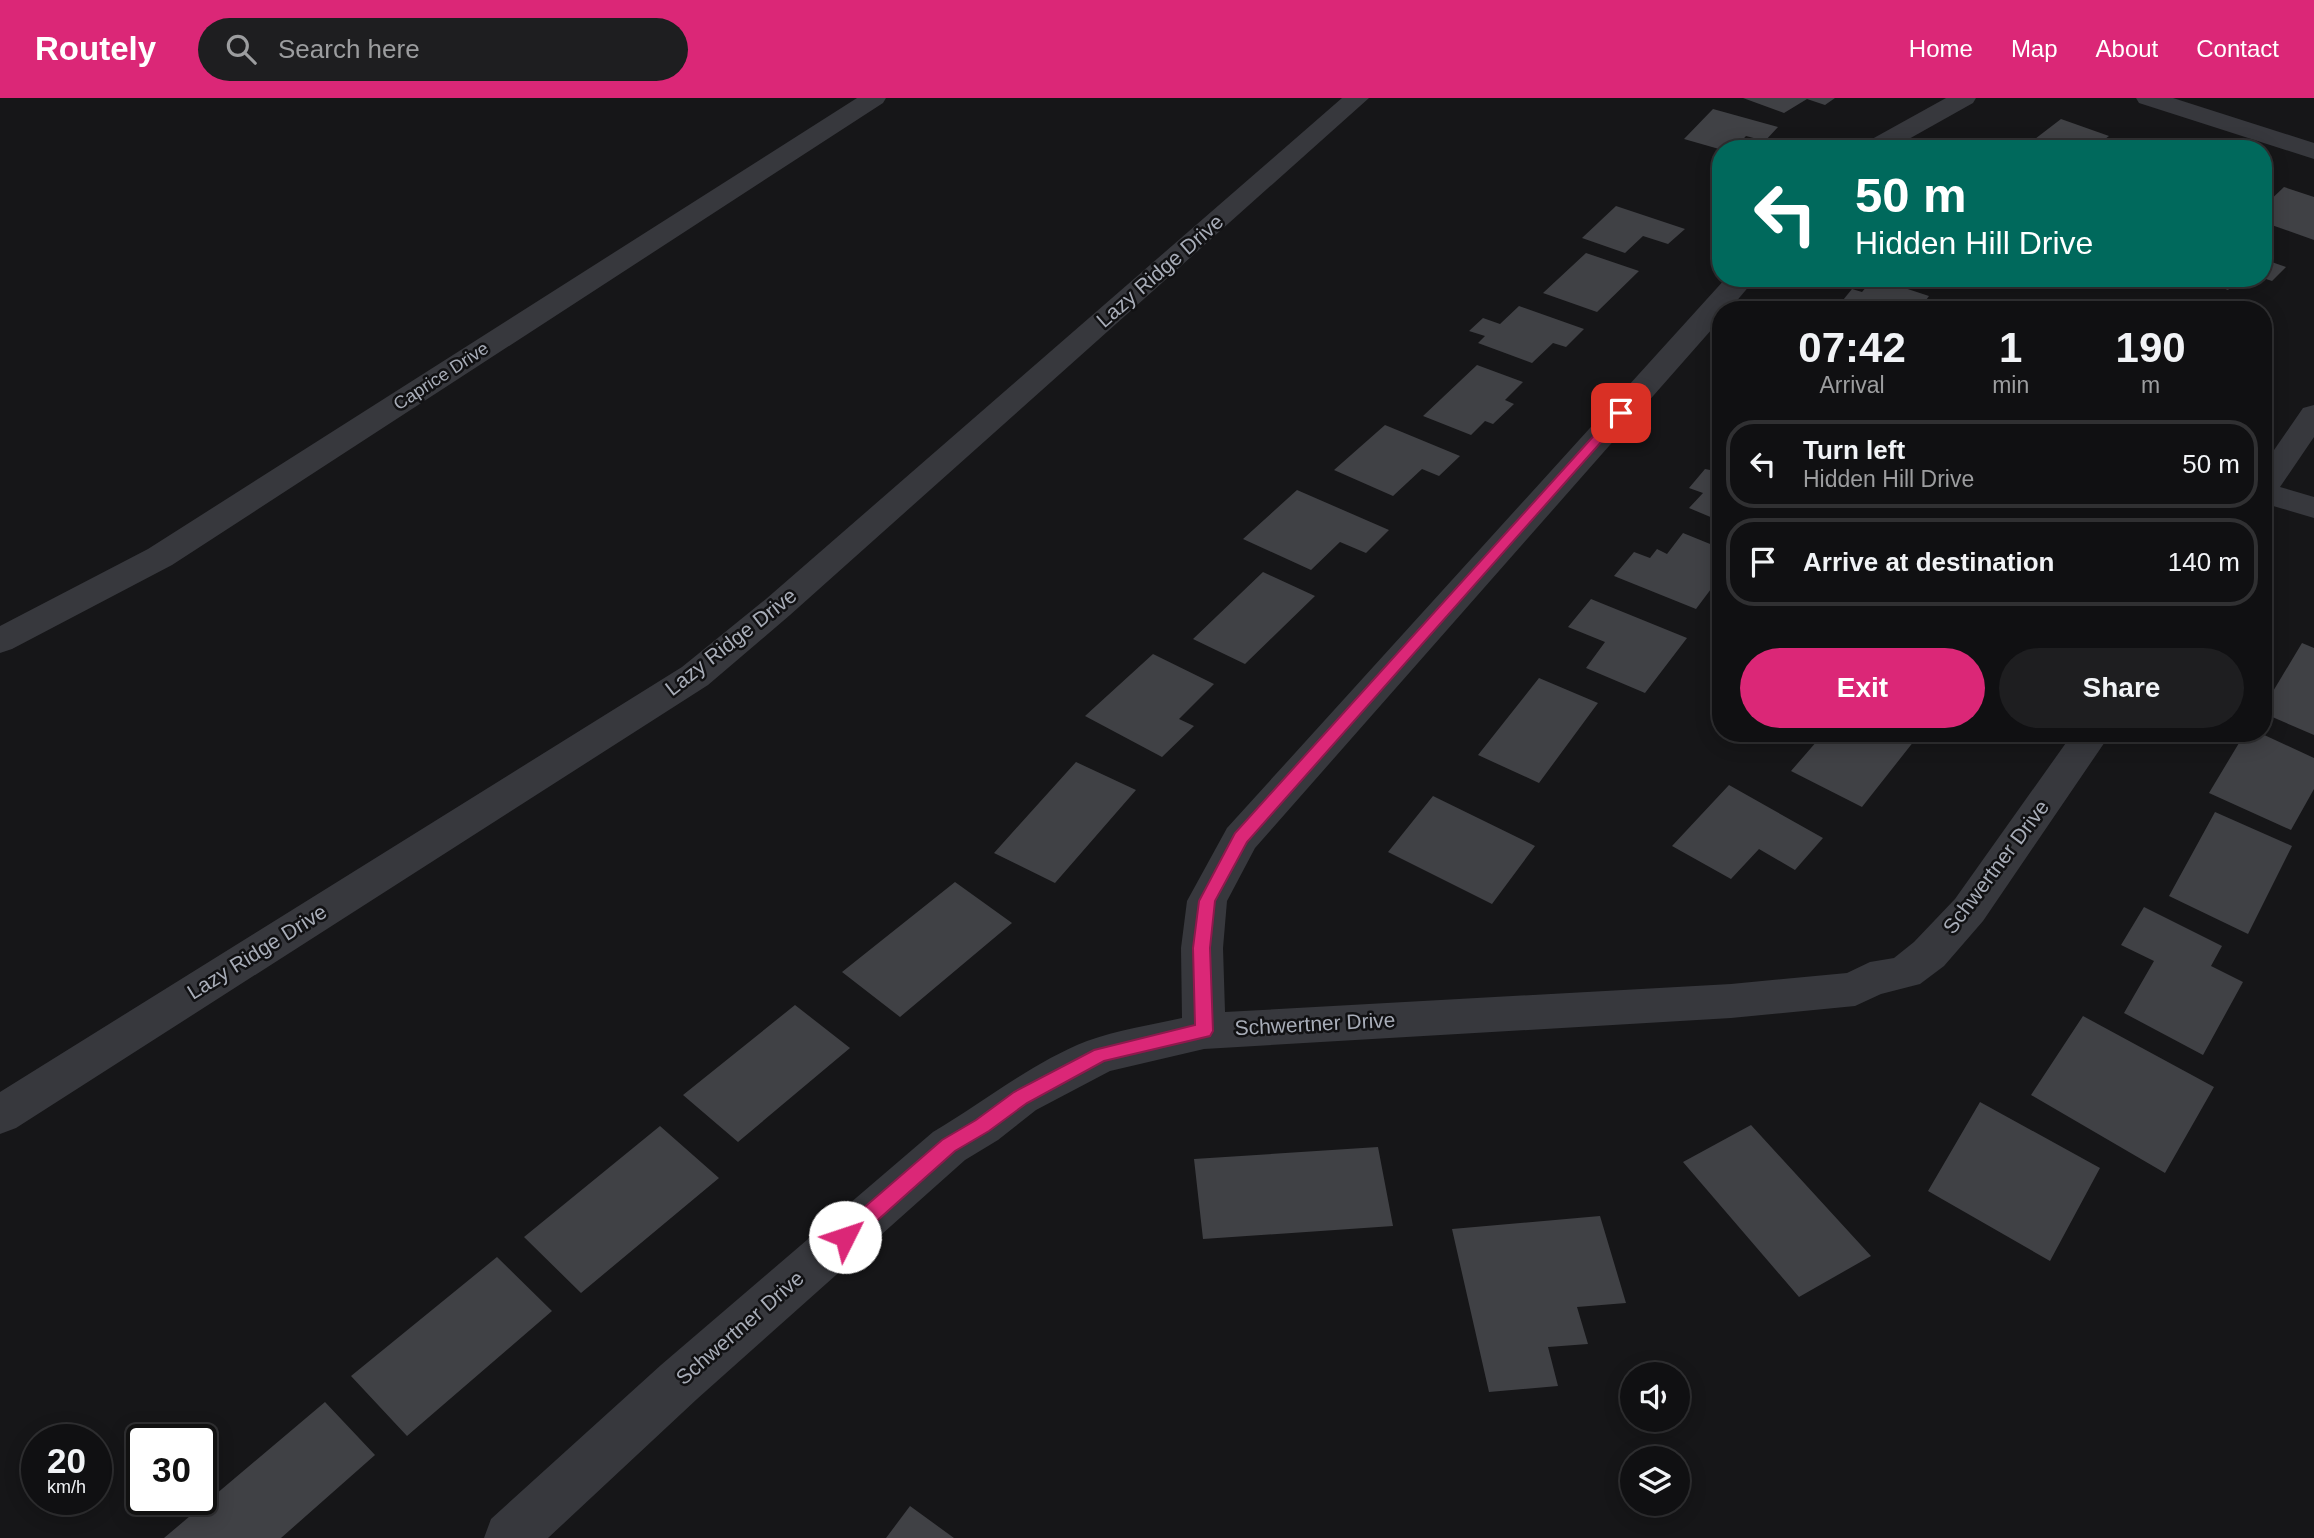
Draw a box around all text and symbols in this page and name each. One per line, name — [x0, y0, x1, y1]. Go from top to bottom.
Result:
search box — [198, 18, 688, 81]
text: Routely — [35, 30, 156, 67]
icon: search — [222, 30, 260, 68]
text: Search here — [278, 34, 420, 64]
text: Home — [1909, 35, 1973, 62]
text: Map — [2011, 35, 2058, 62]
text: About — [2096, 35, 2158, 62]
text: Contact — [2196, 35, 2279, 62]
icon: left — [1740, 168, 1831, 259]
text: 50 m — [1855, 168, 1967, 222]
street label: Lazy Ridge Drive — [1092, 209, 1228, 332]
text: Hidden Hill Drive — [1855, 225, 2093, 261]
text: 07:42 — [1798, 324, 1906, 371]
text: 1 — [1999, 324, 2022, 371]
text: 190 — [2116, 324, 2186, 371]
street label: Caprice Drive — [390, 338, 492, 414]
text: Arrival — [1819, 372, 1885, 398]
text: min — [1992, 372, 2029, 398]
text: m — [2141, 372, 2160, 398]
pin — [1591, 383, 1651, 443]
icon: arrive — [1602, 394, 1640, 432]
text: Turn left — [1803, 435, 1905, 465]
icon: left — [1744, 445, 1782, 483]
text: 50 m — [2182, 449, 2240, 479]
text: Hidden Hill Drive — [1803, 466, 1974, 492]
icon: arrive — [1744, 543, 1782, 581]
text: Arrive at destination — [1803, 547, 2054, 577]
text: 140 m — [2168, 547, 2240, 577]
street label: Lazy Ridge Drive — [661, 583, 801, 700]
button: Exit — [1740, 648, 1985, 728]
button: Share — [1999, 648, 2244, 728]
street label: Schwertner Drive — [1938, 795, 2053, 938]
street label: Lazy Ridge Drive — [183, 899, 331, 1004]
street label: Schwertner Drive — [1234, 1008, 1396, 1039]
position arrow — [808, 1200, 882, 1274]
street label: Schwertner Drive — [671, 1266, 808, 1389]
map controls — [1620, 1362, 1690, 1516]
button: sound — [1620, 1362, 1690, 1432]
speed limit sign: 30 — [126, 1424, 217, 1515]
text: 20 — [47, 1441, 86, 1480]
button: layers — [1620, 1446, 1690, 1516]
text: km/h — [47, 1477, 86, 1497]

